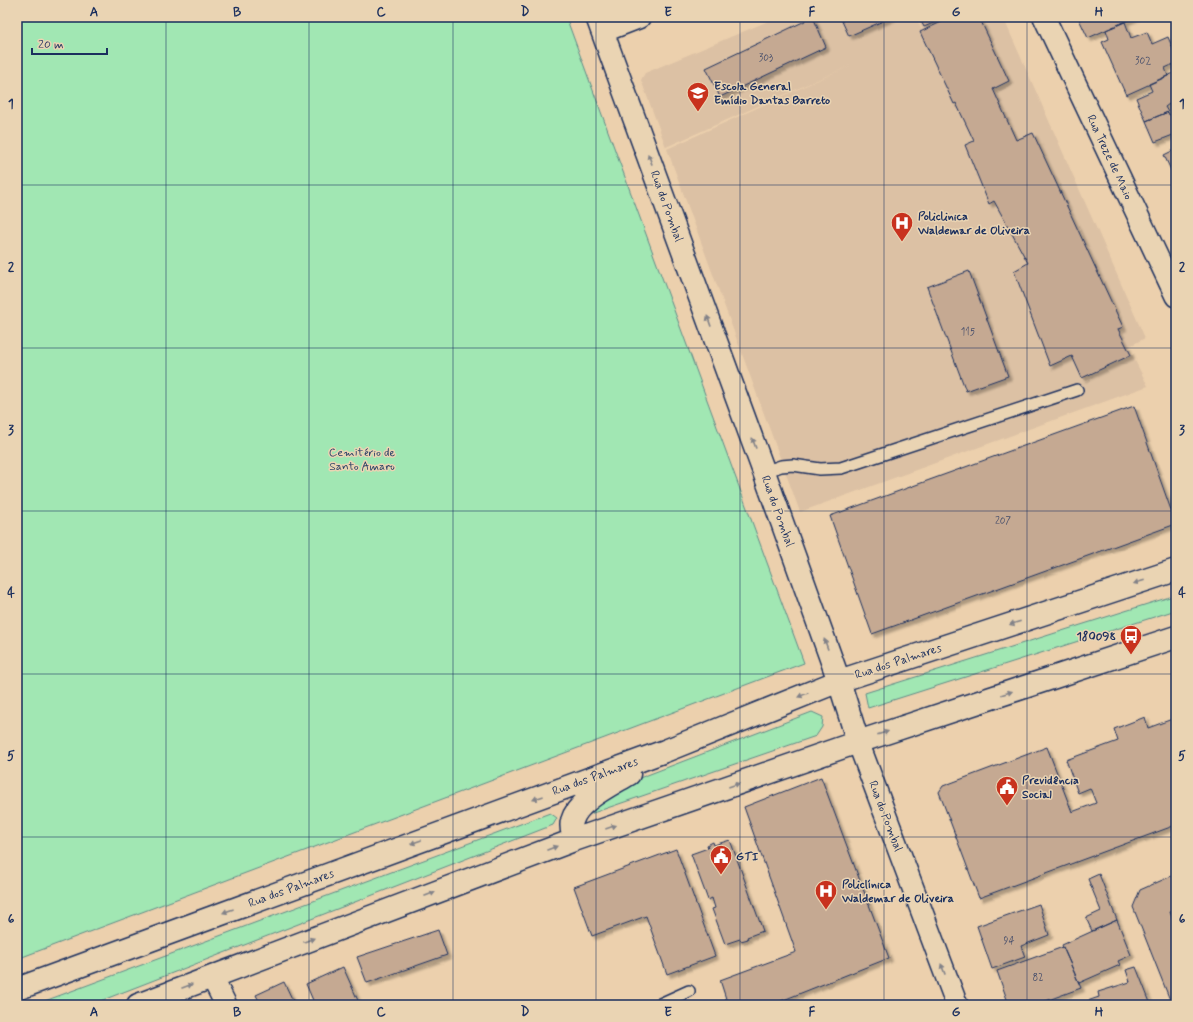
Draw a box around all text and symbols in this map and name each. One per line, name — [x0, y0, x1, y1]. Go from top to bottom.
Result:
text: A — [90, 4, 98, 21]
text: B — [233, 4, 242, 21]
text: C — [376, 4, 386, 21]
text: D — [521, 4, 530, 21]
text: E — [664, 4, 672, 21]
text: F — [809, 4, 816, 21]
text: G — [952, 4, 961, 21]
text: H — [1095, 4, 1104, 21]
scale bar — [32, 30, 107, 56]
text: 20 m — [38, 37, 64, 53]
house number: 303 — [759, 52, 773, 65]
house number: 302 — [1135, 55, 1151, 68]
place label: Escola General Emídio Dantas Barreto — [714, 79, 830, 109]
school or university icon: Escola General Emídio Dantas Barreto — [685, 80, 711, 113]
text: 1 — [8, 96, 14, 113]
text: 1 — [1179, 96, 1185, 113]
street label: Rua Treze de Maio — [1082, 112, 1136, 203]
one-way arrow — [646, 153, 652, 165]
street label: Rua do Pombal — [646, 169, 686, 244]
place label: Policlinica Waldemar de Oliveira — [917, 209, 1030, 239]
hospital icon: Policlinica Waldemar de Oliveira — [889, 210, 915, 243]
text: 2 — [8, 259, 15, 276]
text: 2 — [1179, 259, 1186, 276]
one-way arrow — [705, 314, 711, 326]
house number: 115 — [961, 326, 976, 339]
text: 3 — [8, 422, 14, 439]
text: 3 — [1179, 422, 1185, 439]
one-way arrow — [750, 436, 756, 448]
park label: Cemitério de Santo Amaro — [329, 445, 396, 475]
street label: Rua do Pombal — [757, 474, 797, 549]
house number: 207 — [995, 515, 1012, 528]
one-way arrow — [1133, 580, 1145, 586]
text: 4 — [7, 585, 15, 602]
text: 4 — [1178, 585, 1186, 602]
one-way arrow — [1009, 620, 1021, 626]
bus stop icon: 180098 — [1118, 623, 1144, 656]
place label: 180098 — [1077, 629, 1116, 645]
one-way arrow — [822, 638, 828, 650]
street label: Rua dos Palmares — [853, 640, 944, 684]
one-way arrow — [1001, 689, 1013, 695]
one-way arrow — [796, 693, 808, 699]
one-way arrow — [878, 730, 890, 736]
text: 5 — [7, 748, 15, 765]
text: 5 — [1178, 748, 1186, 765]
street label: Rua dos Palmares — [550, 754, 641, 800]
place label: Previdência Social — [1022, 773, 1079, 803]
public building icon: Previdência Social — [994, 774, 1020, 807]
street label: Rua do Pombal — [864, 779, 906, 854]
one-way arrow — [728, 781, 740, 787]
one-way arrow — [531, 795, 543, 801]
one-way arrow — [605, 824, 617, 830]
one-way arrow — [409, 840, 421, 846]
public building icon: GTI — [708, 843, 734, 876]
one-way arrow — [546, 845, 558, 851]
place label: GTI — [736, 849, 759, 865]
street label: Rua dos Palmares — [246, 866, 337, 912]
place label: Policlínica Waldemar de Oliveira — [841, 877, 954, 907]
hospital icon: Policlínica Waldemar de Oliveira — [813, 878, 839, 911]
one-way arrow — [425, 891, 437, 897]
one-way arrow — [221, 909, 233, 915]
text: 6 — [8, 911, 15, 928]
text: 6 — [1179, 911, 1186, 928]
house number: 94 — [1004, 935, 1014, 948]
one-way arrow — [303, 937, 315, 943]
one-way arrow — [940, 962, 946, 974]
house number: 82 — [1033, 972, 1043, 985]
one-way arrow — [182, 983, 194, 989]
text: A — [90, 1004, 98, 1021]
text: B — [233, 1004, 242, 1021]
text: C — [376, 1004, 386, 1021]
text: D — [521, 1004, 530, 1021]
text: E — [664, 1004, 672, 1021]
text: F — [809, 1004, 816, 1021]
text: G — [952, 1004, 961, 1021]
text: H — [1095, 1004, 1104, 1021]

